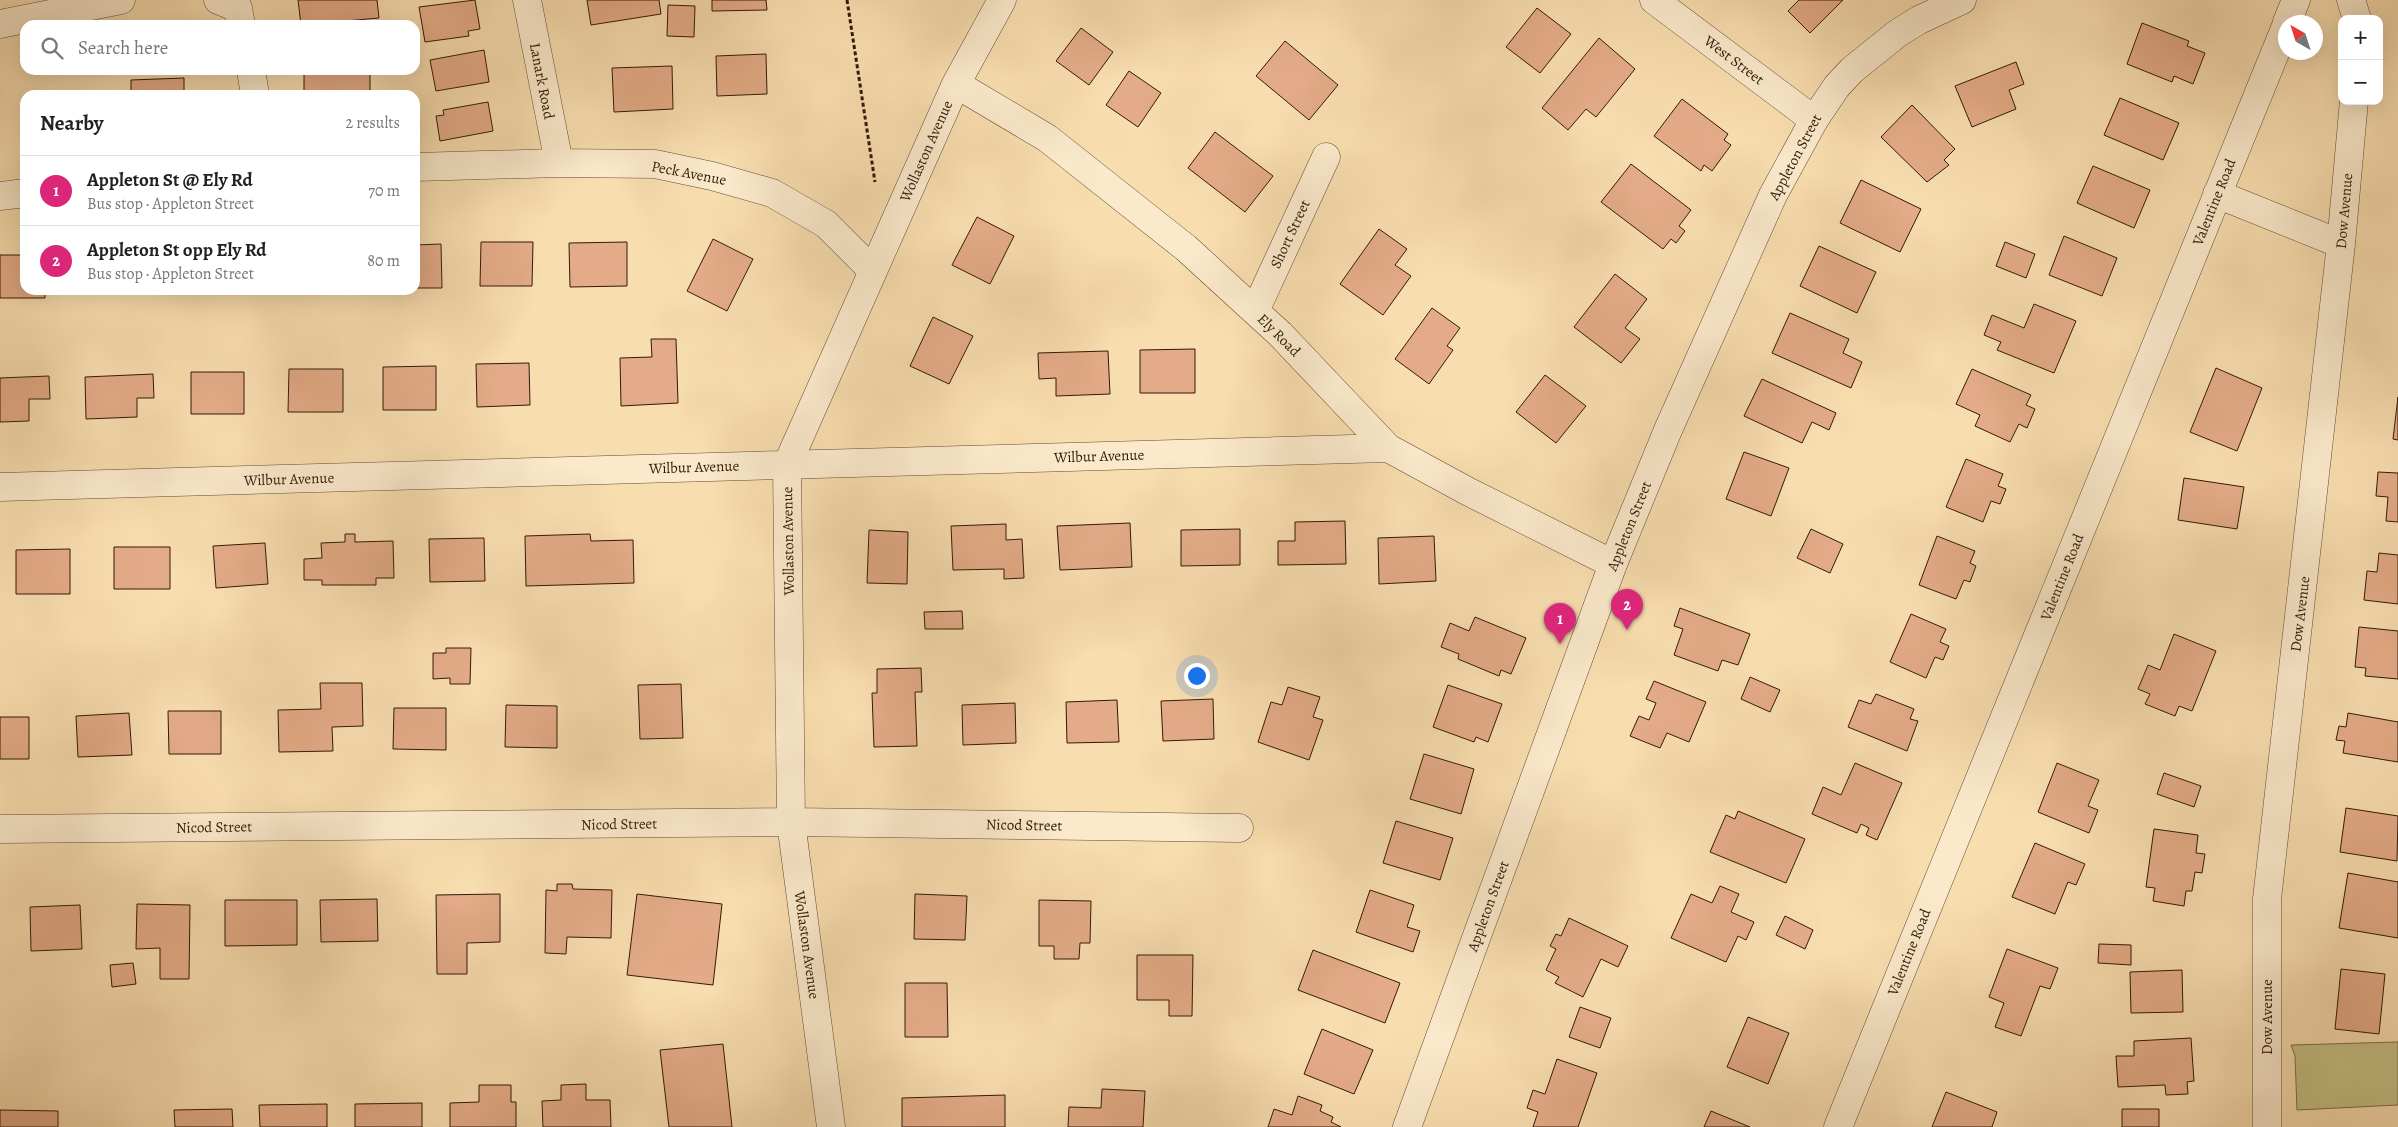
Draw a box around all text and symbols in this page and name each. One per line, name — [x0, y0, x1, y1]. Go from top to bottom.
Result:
north arrow — [2278, 15, 2323, 60]
map controls — [2338, 15, 2383, 105]
button: + — [2338, 15, 2383, 60]
search box — [20, 20, 420, 75]
street label: West Street — [1699, 30, 1768, 89]
icon: search — [38, 34, 66, 62]
text: Search here — [78, 35, 168, 61]
street label: Lanark Road — [525, 41, 559, 122]
button: − — [2338, 60, 2383, 105]
street label: Wollaston Avenue — [894, 97, 957, 206]
text: Nearby — [40, 109, 103, 137]
street label: Appleton Street — [1763, 110, 1826, 205]
text: 2 results — [345, 112, 400, 134]
street label: Valentine Road — [2187, 155, 2241, 249]
street label: Peck Avenue — [650, 156, 728, 190]
text: Appleton St @ Ely Rd — [87, 167, 253, 193]
street label: Dow Avenue — [2331, 172, 2357, 250]
text: 1 — [53, 180, 59, 202]
text: 70 m — [368, 180, 400, 202]
text: Bus stop · Appleton Street — [87, 193, 254, 215]
street label: Short Street — [1265, 196, 1315, 272]
text: Appleton St opp Ely Rd — [87, 237, 266, 263]
text: 2 — [52, 250, 60, 272]
text: 80 m — [367, 250, 400, 272]
text: Bus stop · Appleton Street — [87, 263, 254, 285]
street label: Ely Road — [1253, 309, 1306, 362]
street label: Wilbur Avenue — [1052, 444, 1145, 468]
street label: Wilbur Avenue — [647, 455, 740, 479]
street label: Wilbur Avenue — [242, 467, 335, 491]
street label: Appleton Street — [1602, 478, 1656, 575]
street label: Wollaston Avenue — [777, 486, 799, 597]
street label: Valentine Road — [2035, 530, 2089, 624]
street label: Dow Avenue — [2285, 575, 2315, 653]
pin: 2 — [1611, 589, 1643, 630]
pin: 1 — [1544, 603, 1576, 644]
your location — [1184, 663, 1210, 689]
street label: Nicod Street — [581, 813, 657, 835]
street label: Nicod Street — [986, 814, 1062, 836]
street label: Nicod Street — [176, 816, 252, 838]
street label: Appleton Street — [1462, 858, 1514, 955]
street label: Wollaston Avenue — [789, 889, 825, 1001]
street label: Valentine Road — [1882, 905, 1936, 999]
street label: Dow Avenue — [2257, 979, 2277, 1055]

